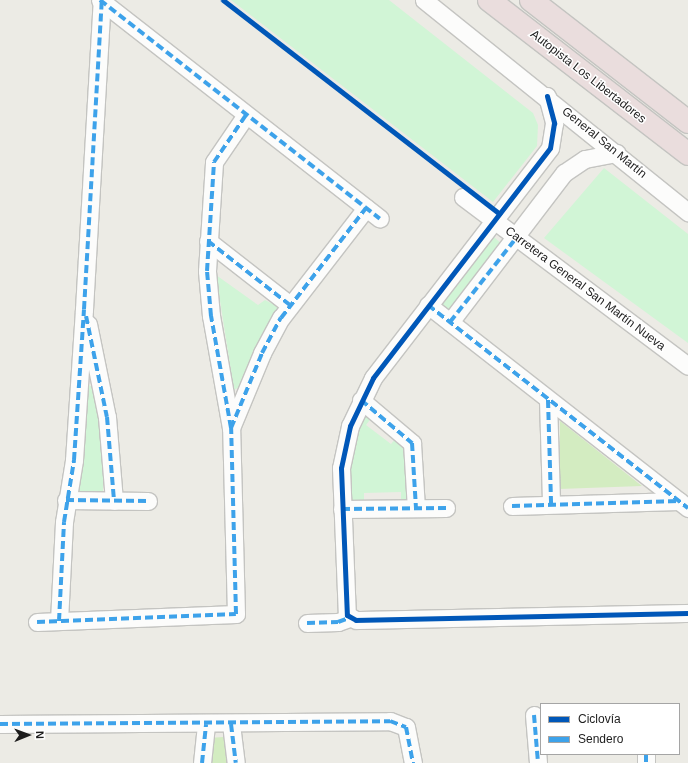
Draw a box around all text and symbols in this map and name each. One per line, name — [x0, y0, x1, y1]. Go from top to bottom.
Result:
street label: Autopista Los Libertadores — [527, 27, 649, 127]
street label: General San Martín — [559, 104, 649, 182]
street label: Carretera General San Martín Nueva — [502, 224, 668, 354]
legend — [540, 703, 680, 755]
text: Ciclovía — [578, 712, 621, 726]
north arrow — [8, 715, 48, 755]
text: N — [34, 731, 46, 739]
text: Sendero — [578, 732, 623, 746]

